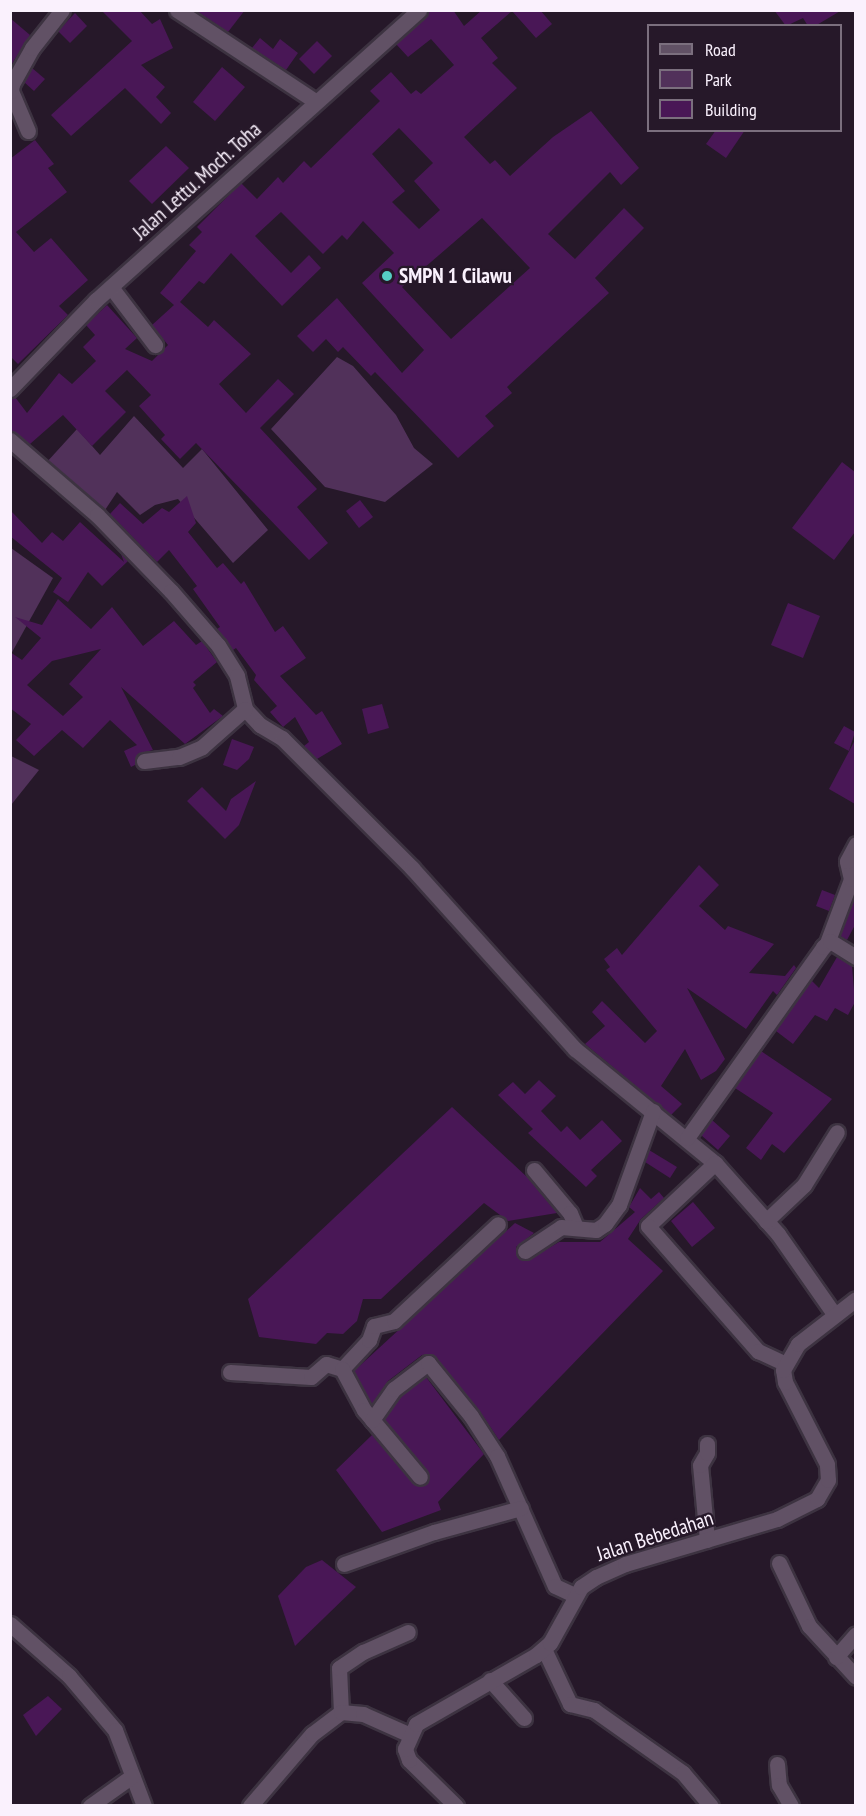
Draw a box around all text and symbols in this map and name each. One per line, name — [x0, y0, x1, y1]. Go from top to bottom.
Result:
legend — [647, 24, 842, 132]
text: Road — [705, 38, 736, 61]
text: Park — [705, 68, 732, 91]
text: Building — [705, 98, 757, 121]
street label: Jalan Lettu. Moch. Toha — [127, 116, 267, 246]
place label: SMPN 1 Cilawu — [399, 263, 512, 289]
marker: SMPN 1 Cilawu — [380, 269, 394, 283]
street label: Jalan Bebedahan — [594, 1505, 716, 1567]

